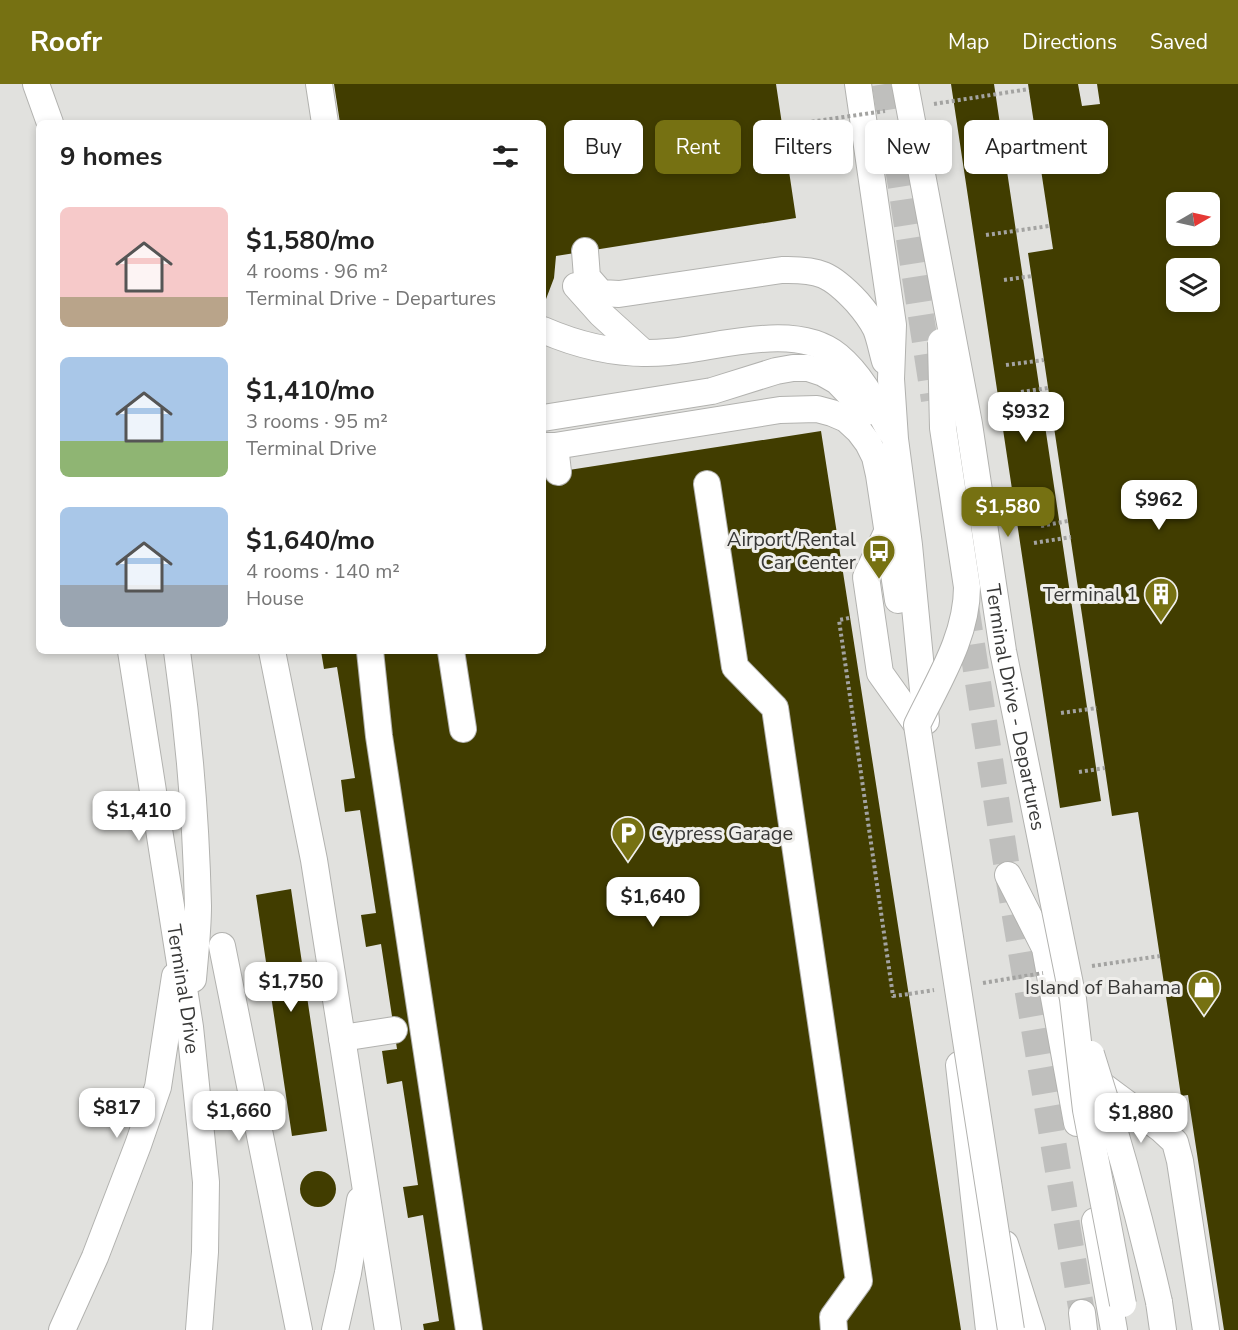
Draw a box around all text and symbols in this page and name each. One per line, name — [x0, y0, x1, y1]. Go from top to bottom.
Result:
text: Roofr — [30, 23, 102, 61]
text: Map — [948, 28, 989, 56]
text: Directions — [1022, 28, 1117, 56]
text: Saved — [1150, 28, 1208, 56]
chip: Buy — [564, 120, 643, 174]
chip: Rent — [655, 120, 741, 174]
chip: Filters — [753, 120, 853, 174]
chip: New — [865, 120, 952, 174]
chip: Apartment — [964, 120, 1108, 174]
text: 9 homes — [60, 139, 162, 174]
icon: filters — [489, 140, 522, 173]
north arrow — [1166, 192, 1220, 246]
map controls — [1166, 192, 1220, 312]
text: $1,580/mo — [246, 223, 375, 258]
icon: home — [108, 231, 180, 303]
text: 4 rooms · 96 m² — [246, 258, 388, 285]
button: layers — [1166, 258, 1220, 312]
text: Terminal Drive - Departures — [246, 285, 496, 312]
text: $1,410/mo — [246, 373, 375, 408]
icon: home — [108, 381, 180, 453]
pin: $932 — [990, 392, 1062, 443]
text: $932 — [1002, 398, 1050, 425]
text: 3 rooms · 95 m² — [246, 408, 388, 435]
text: Terminal Drive — [246, 435, 377, 462]
pin: $962 — [1123, 480, 1195, 531]
text: $962 — [1135, 486, 1183, 513]
pin: $1,580 — [959, 487, 1057, 538]
text: $1,580 — [976, 493, 1040, 520]
text: $1,640/mo — [246, 523, 375, 558]
place label: Airport/Rental Car Center — [727, 526, 856, 576]
icon: home — [108, 531, 180, 603]
bus stop icon: Airport/Rental Car Center — [861, 533, 897, 580]
text: 4 rooms · 140 m² — [246, 558, 400, 585]
building icon: Terminal 1 — [1143, 576, 1179, 623]
place label: Terminal 1 — [1043, 581, 1138, 608]
street label: Terminal Drive - Departures — [979, 582, 1052, 833]
text: House — [246, 585, 304, 612]
pin: $1,410 — [90, 791, 188, 842]
text: $1,410 — [107, 797, 171, 824]
parking icon: Cypress Garage — [610, 815, 646, 862]
place label: Cypress Garage — [651, 820, 793, 847]
pin: $1,640 — [604, 877, 702, 928]
text: $1,640 — [621, 883, 685, 910]
street label: Terminal Drive — [160, 922, 206, 1055]
pin: $1,750 — [242, 962, 340, 1013]
text: $1,750 — [259, 968, 323, 995]
shop icon: Island of Bahama — [1186, 969, 1222, 1016]
place label: Island of Bahama — [1025, 974, 1181, 1001]
pin: $817 — [81, 1088, 153, 1139]
pin: $1,660 — [190, 1091, 288, 1142]
pin: $1,880 — [1092, 1093, 1190, 1144]
text: $817 — [93, 1094, 141, 1121]
text: $1,660 — [207, 1097, 271, 1124]
text: $1,880 — [1109, 1099, 1173, 1126]

